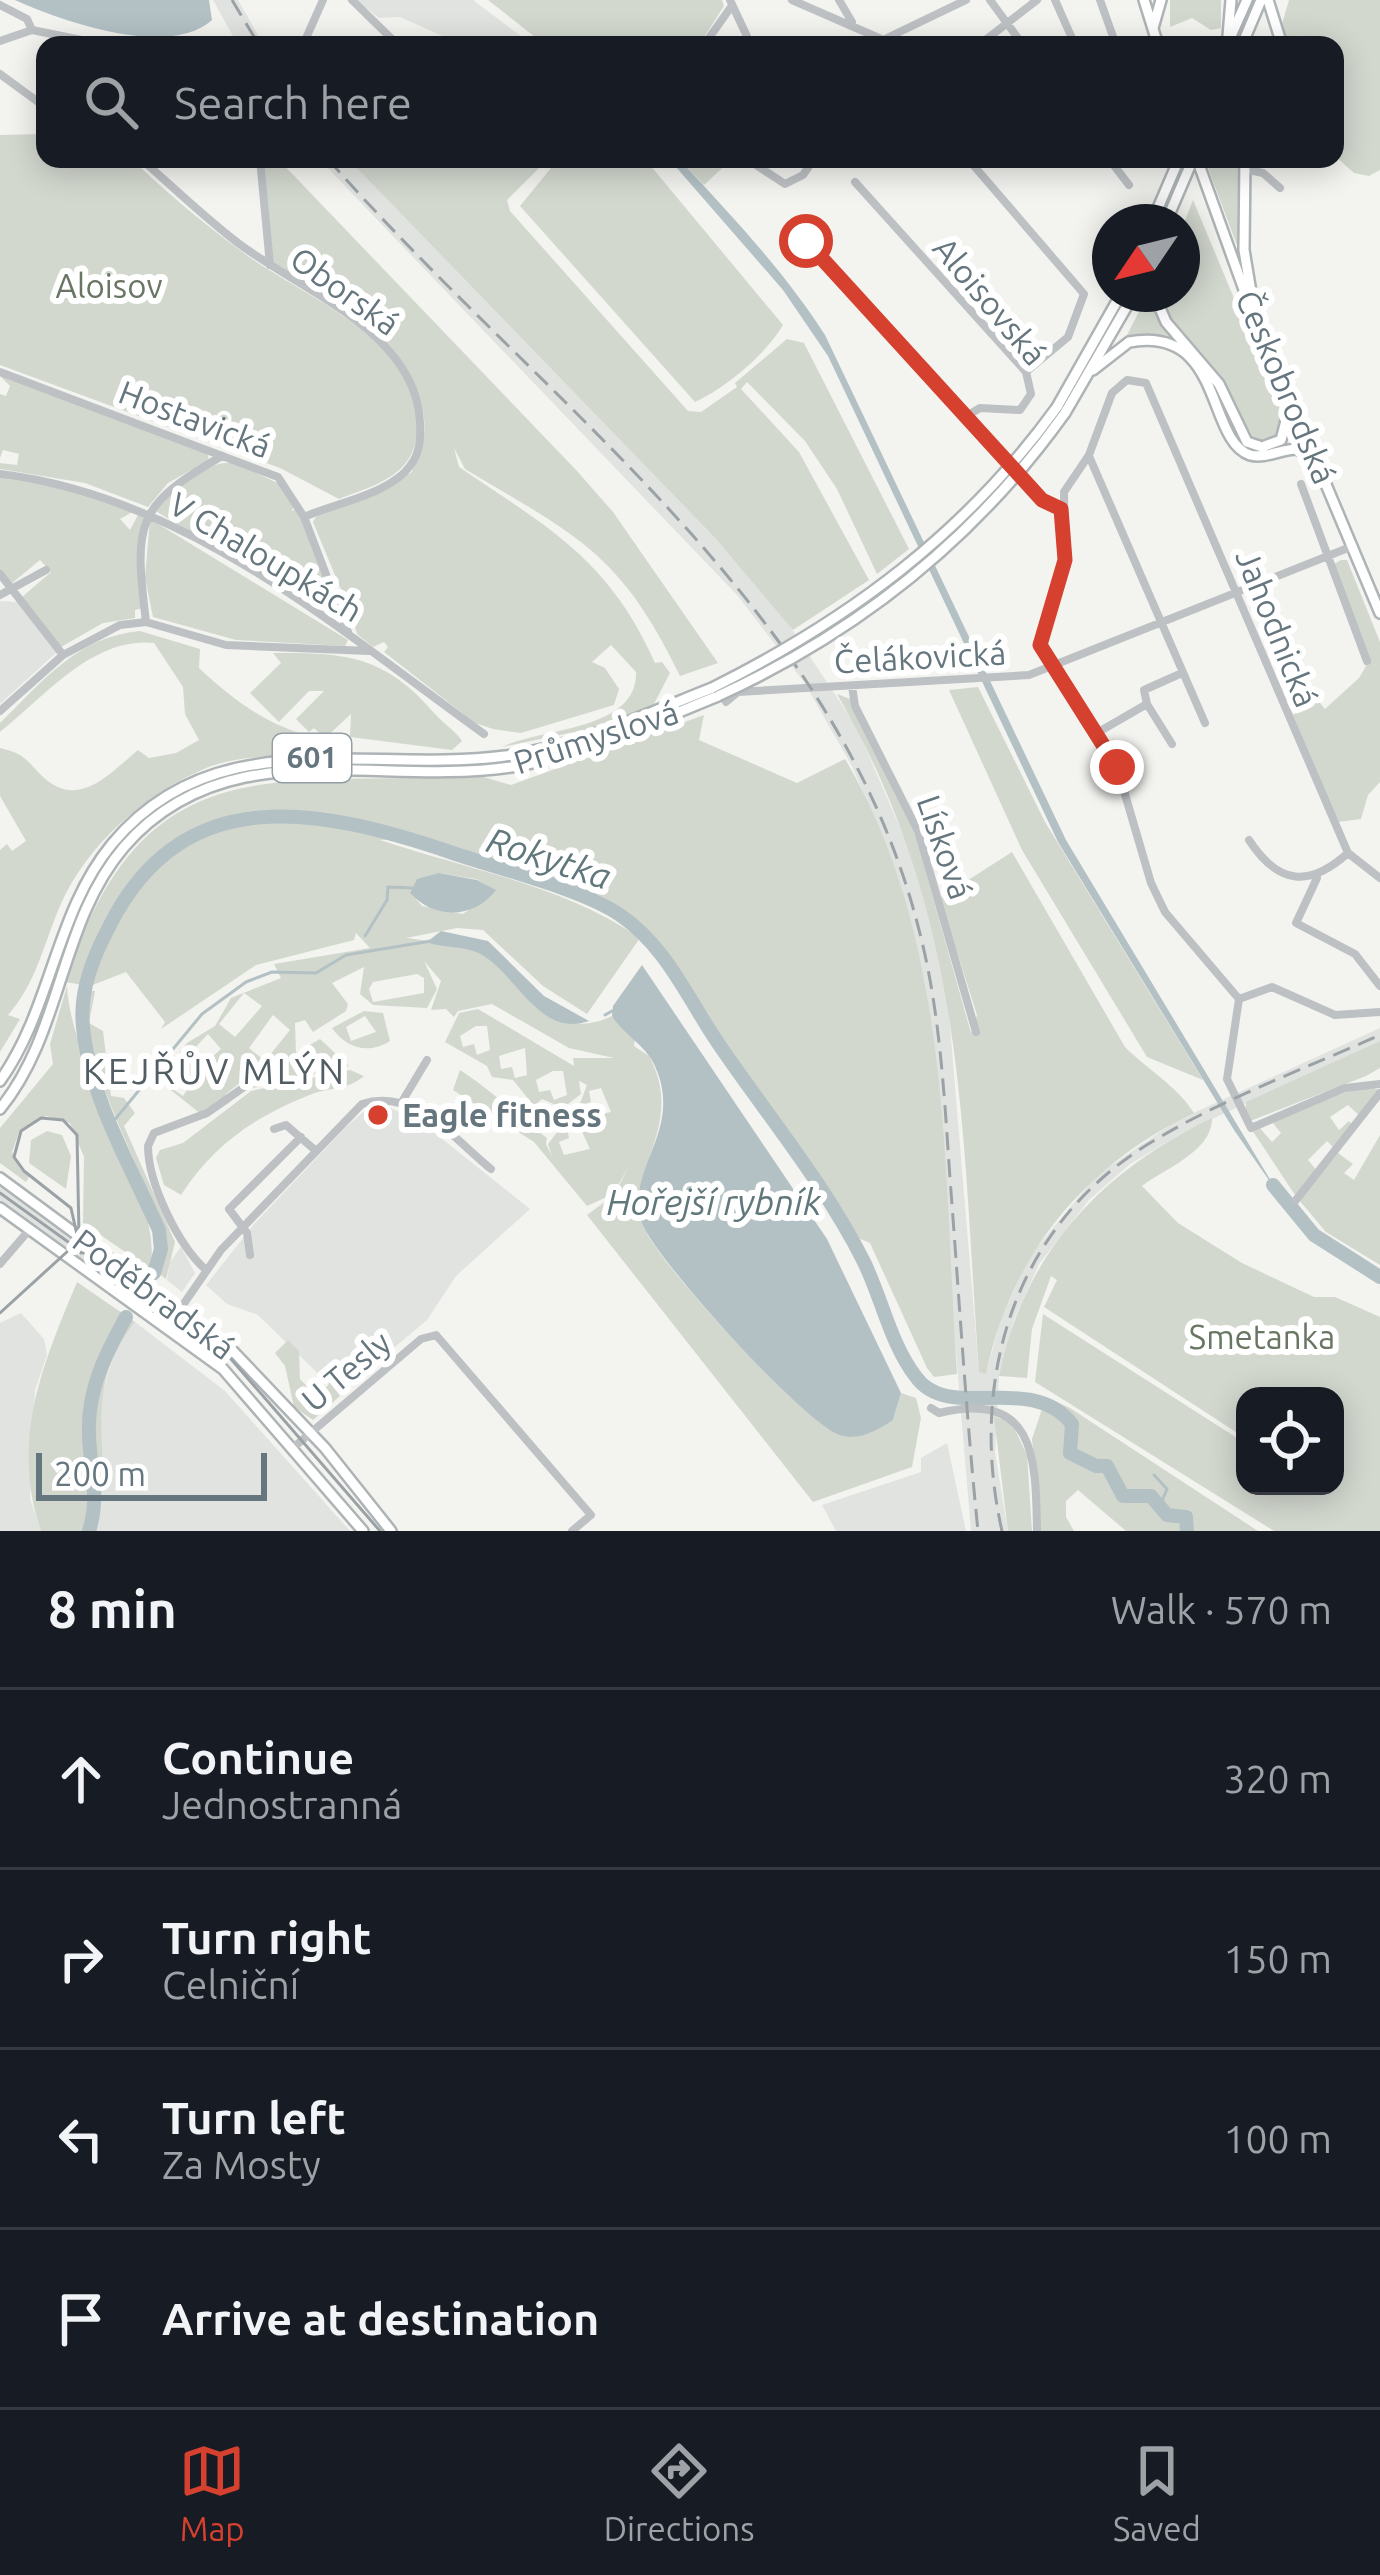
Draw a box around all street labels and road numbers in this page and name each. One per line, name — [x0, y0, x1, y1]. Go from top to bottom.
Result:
street label: Aloisovská — [926, 229, 1054, 372]
street label: Oborská — [284, 239, 407, 342]
street label: Českobrodská — [1229, 284, 1345, 489]
street label: Hostavická — [114, 373, 276, 464]
street label: V Chaloupkách — [163, 484, 369, 629]
street label: Jahodnická — [1229, 544, 1326, 712]
street label: Čelákovická — [833, 633, 1007, 679]
street label: Průmyslová — [509, 693, 683, 780]
road number: 601 — [273, 734, 351, 782]
street label: Lísková — [910, 790, 980, 904]
street label: Poděbradská — [66, 1221, 242, 1366]
street label: U Tesly — [294, 1323, 397, 1418]

